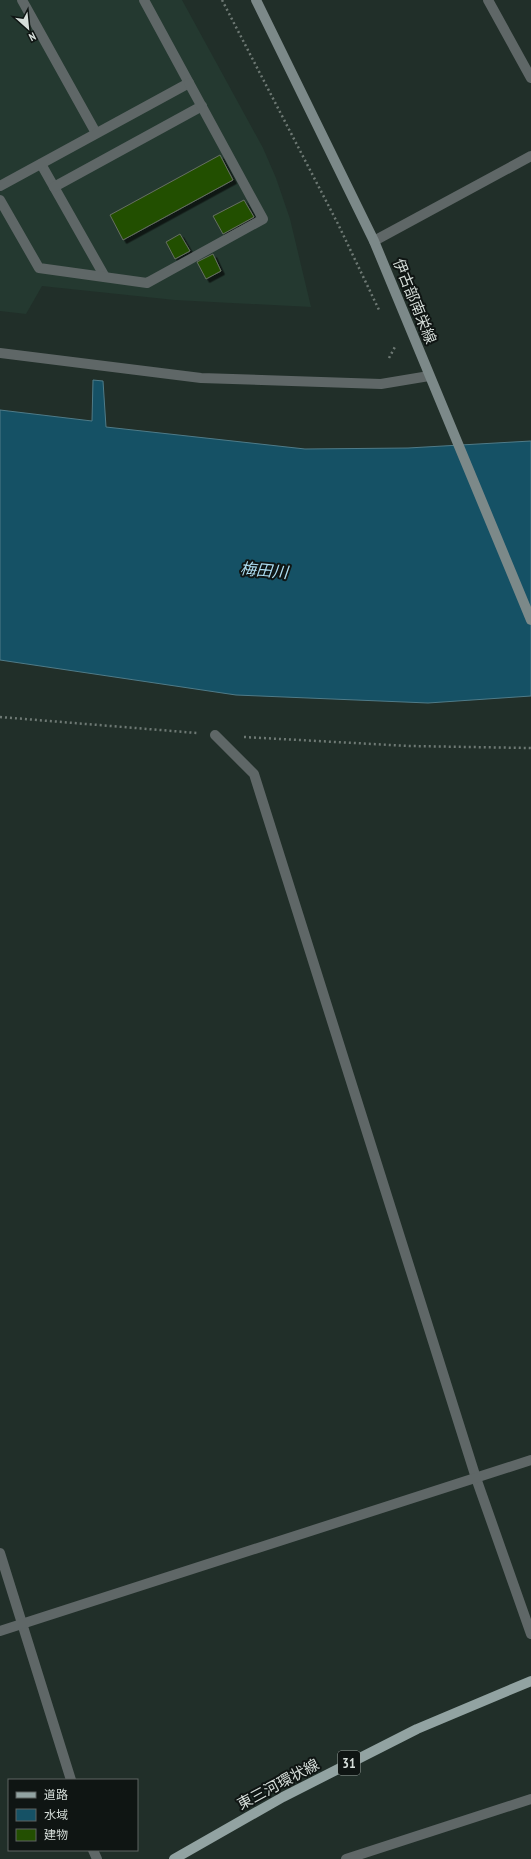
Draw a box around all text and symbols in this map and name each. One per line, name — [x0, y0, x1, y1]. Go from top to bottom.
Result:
north arrow — [8, 8, 48, 48]
text: N — [27, 29, 38, 45]
street label: 伊古部南栄線 — [389, 256, 441, 346]
water label: 梅田川 — [239, 558, 291, 582]
road number: 31 — [338, 1751, 360, 1775]
street label: 東三河環状線 — [234, 1754, 322, 1814]
legend — [8, 1779, 138, 1851]
text: 道路 — [44, 1787, 68, 1802]
text: 水域 — [44, 1807, 68, 1822]
text: 建物 — [44, 1827, 68, 1842]

